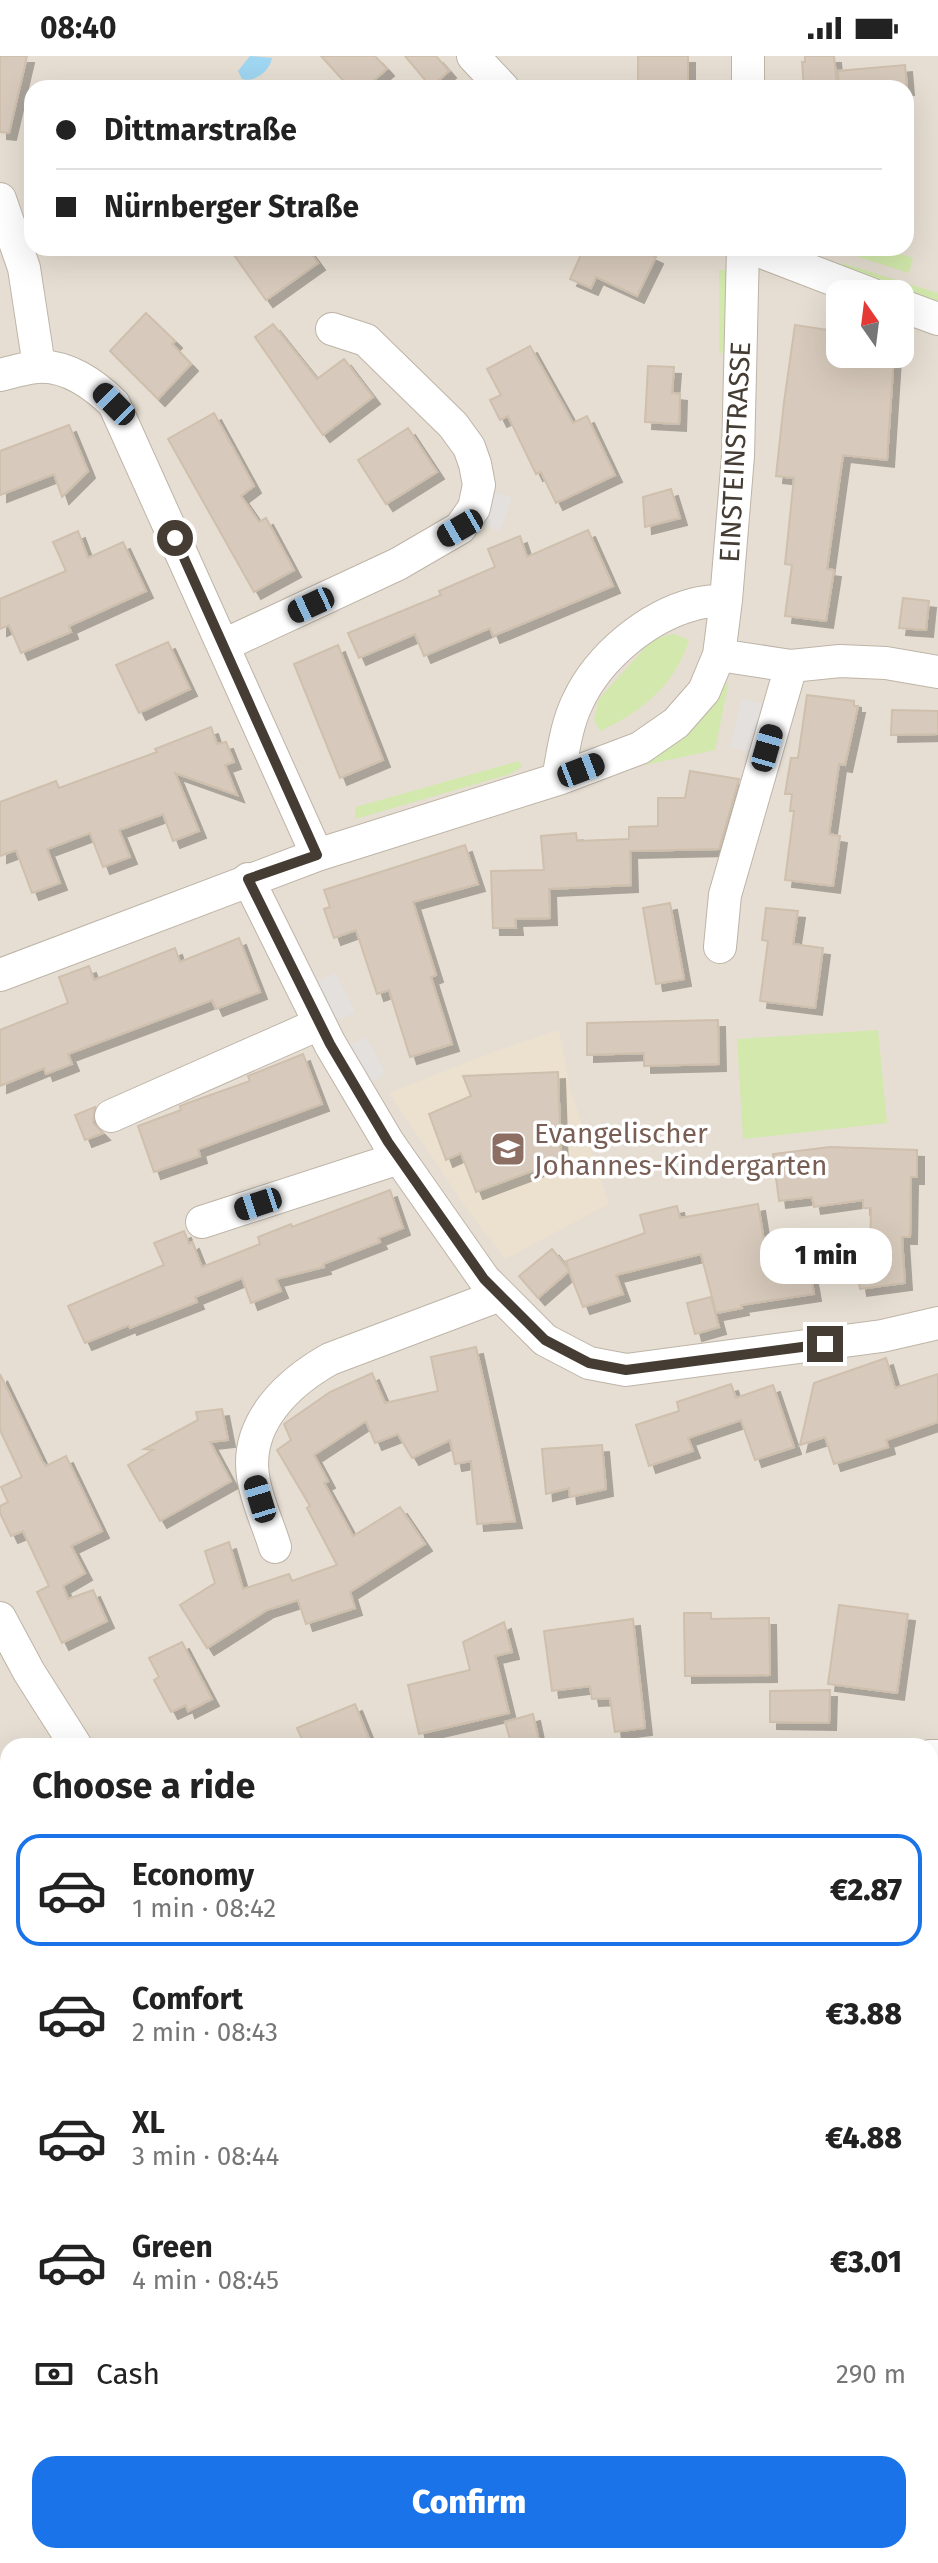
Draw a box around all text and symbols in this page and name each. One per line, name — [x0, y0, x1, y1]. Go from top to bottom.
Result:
text: 08:40 — [40, 10, 117, 46]
text: Dittmarstraße — [104, 112, 297, 148]
text: Nürnberger Straße — [104, 189, 359, 225]
north arrow — [826, 280, 914, 368]
map controls — [826, 280, 914, 368]
street label: EINSTEINSTRASSE — [713, 341, 757, 563]
car — [89, 379, 139, 429]
car — [433, 506, 487, 550]
route start — [157, 520, 193, 556]
car — [284, 584, 338, 626]
car — [749, 722, 785, 774]
car — [554, 750, 608, 790]
place label: Evangelischer Johannes-Kindergarten — [534, 1117, 827, 1182]
school or university icon: Evangelischer Johannes-Kindergarten — [489, 1130, 527, 1168]
car — [231, 1185, 285, 1223]
callout: 1 min — [759, 1228, 891, 1284]
text: 1 min — [795, 1240, 857, 1271]
route end — [807, 1326, 843, 1362]
car — [242, 1473, 278, 1525]
text: Choose a ride — [32, 1764, 255, 1808]
icon: car — [36, 1854, 108, 1926]
text: Economy — [132, 1857, 254, 1893]
text: €2.87 — [830, 1872, 902, 1908]
text: 1 min · 08:42 — [132, 1893, 276, 1924]
icon: car — [36, 1978, 108, 2050]
text: Comfort — [132, 1981, 243, 2017]
text: €3.88 — [826, 1996, 902, 2032]
text: 2 min · 08:43 — [132, 2017, 278, 2048]
icon: car — [36, 2102, 108, 2174]
text: XL — [132, 2105, 165, 2141]
text: €4.88 — [825, 2120, 902, 2156]
text: 3 min · 08:44 — [132, 2141, 279, 2172]
icon: car — [36, 2226, 108, 2298]
text: Green — [132, 2229, 213, 2265]
text: €3.01 — [830, 2244, 902, 2280]
text: 4 min · 08:45 — [132, 2265, 279, 2296]
icon: cash — [32, 2352, 76, 2396]
text: Cash — [96, 2356, 160, 2392]
text: 290 m — [836, 2359, 906, 2390]
button: Confirm — [32, 2456, 906, 2548]

